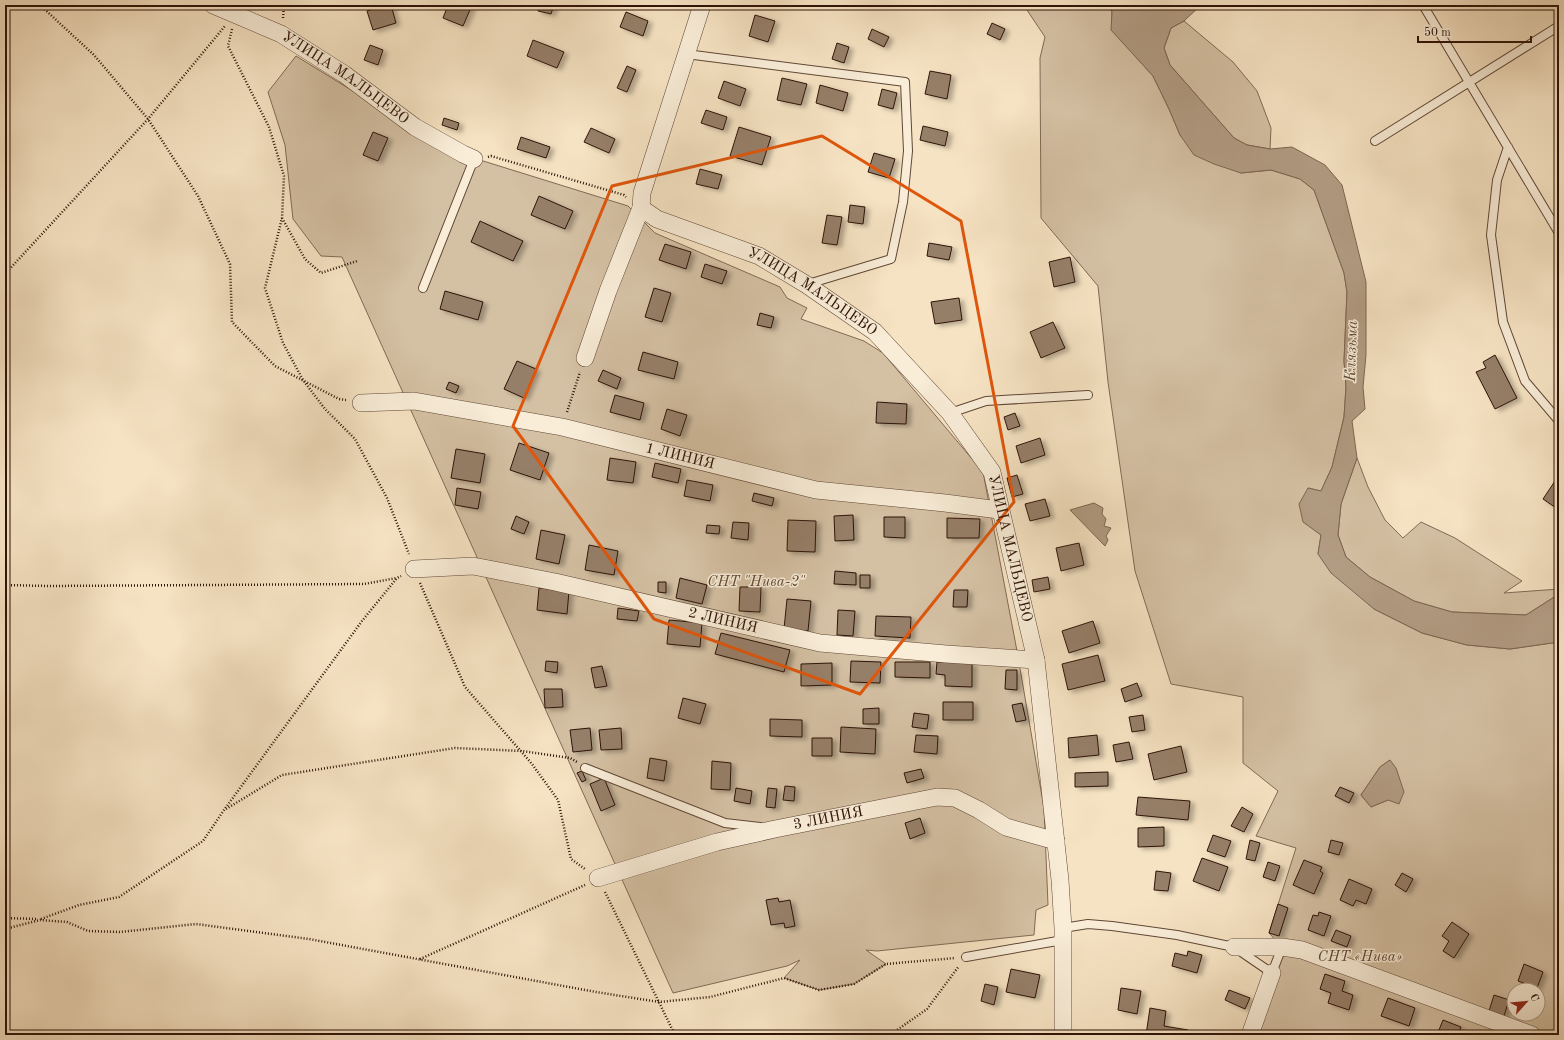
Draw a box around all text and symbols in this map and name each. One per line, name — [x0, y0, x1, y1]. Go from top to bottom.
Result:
scale bar — [1418, 18, 1531, 44]
text: 50 m — [1424, 26, 1451, 39]
street label: УЛИЦА МАЛЬЦЕВО — [279, 29, 412, 127]
street label: УЛИЦА МАЛЬЦЕВО — [746, 245, 880, 339]
water label: Клязьма — [1343, 320, 1361, 383]
street label: 1 ЛИНИЯ — [644, 440, 716, 472]
street label: УЛИЦА МАЛЬЦЕВО — [985, 473, 1034, 623]
park label: СНТ "Нива-2" — [707, 575, 806, 590]
street label: 2 ЛИНИЯ — [687, 605, 759, 636]
street label: 3 ЛИНИЯ — [792, 804, 864, 833]
park label: СНТ «Нива» — [1318, 950, 1402, 965]
north arrow — [1506, 982, 1546, 1022]
text: С — [1527, 992, 1540, 1004]

